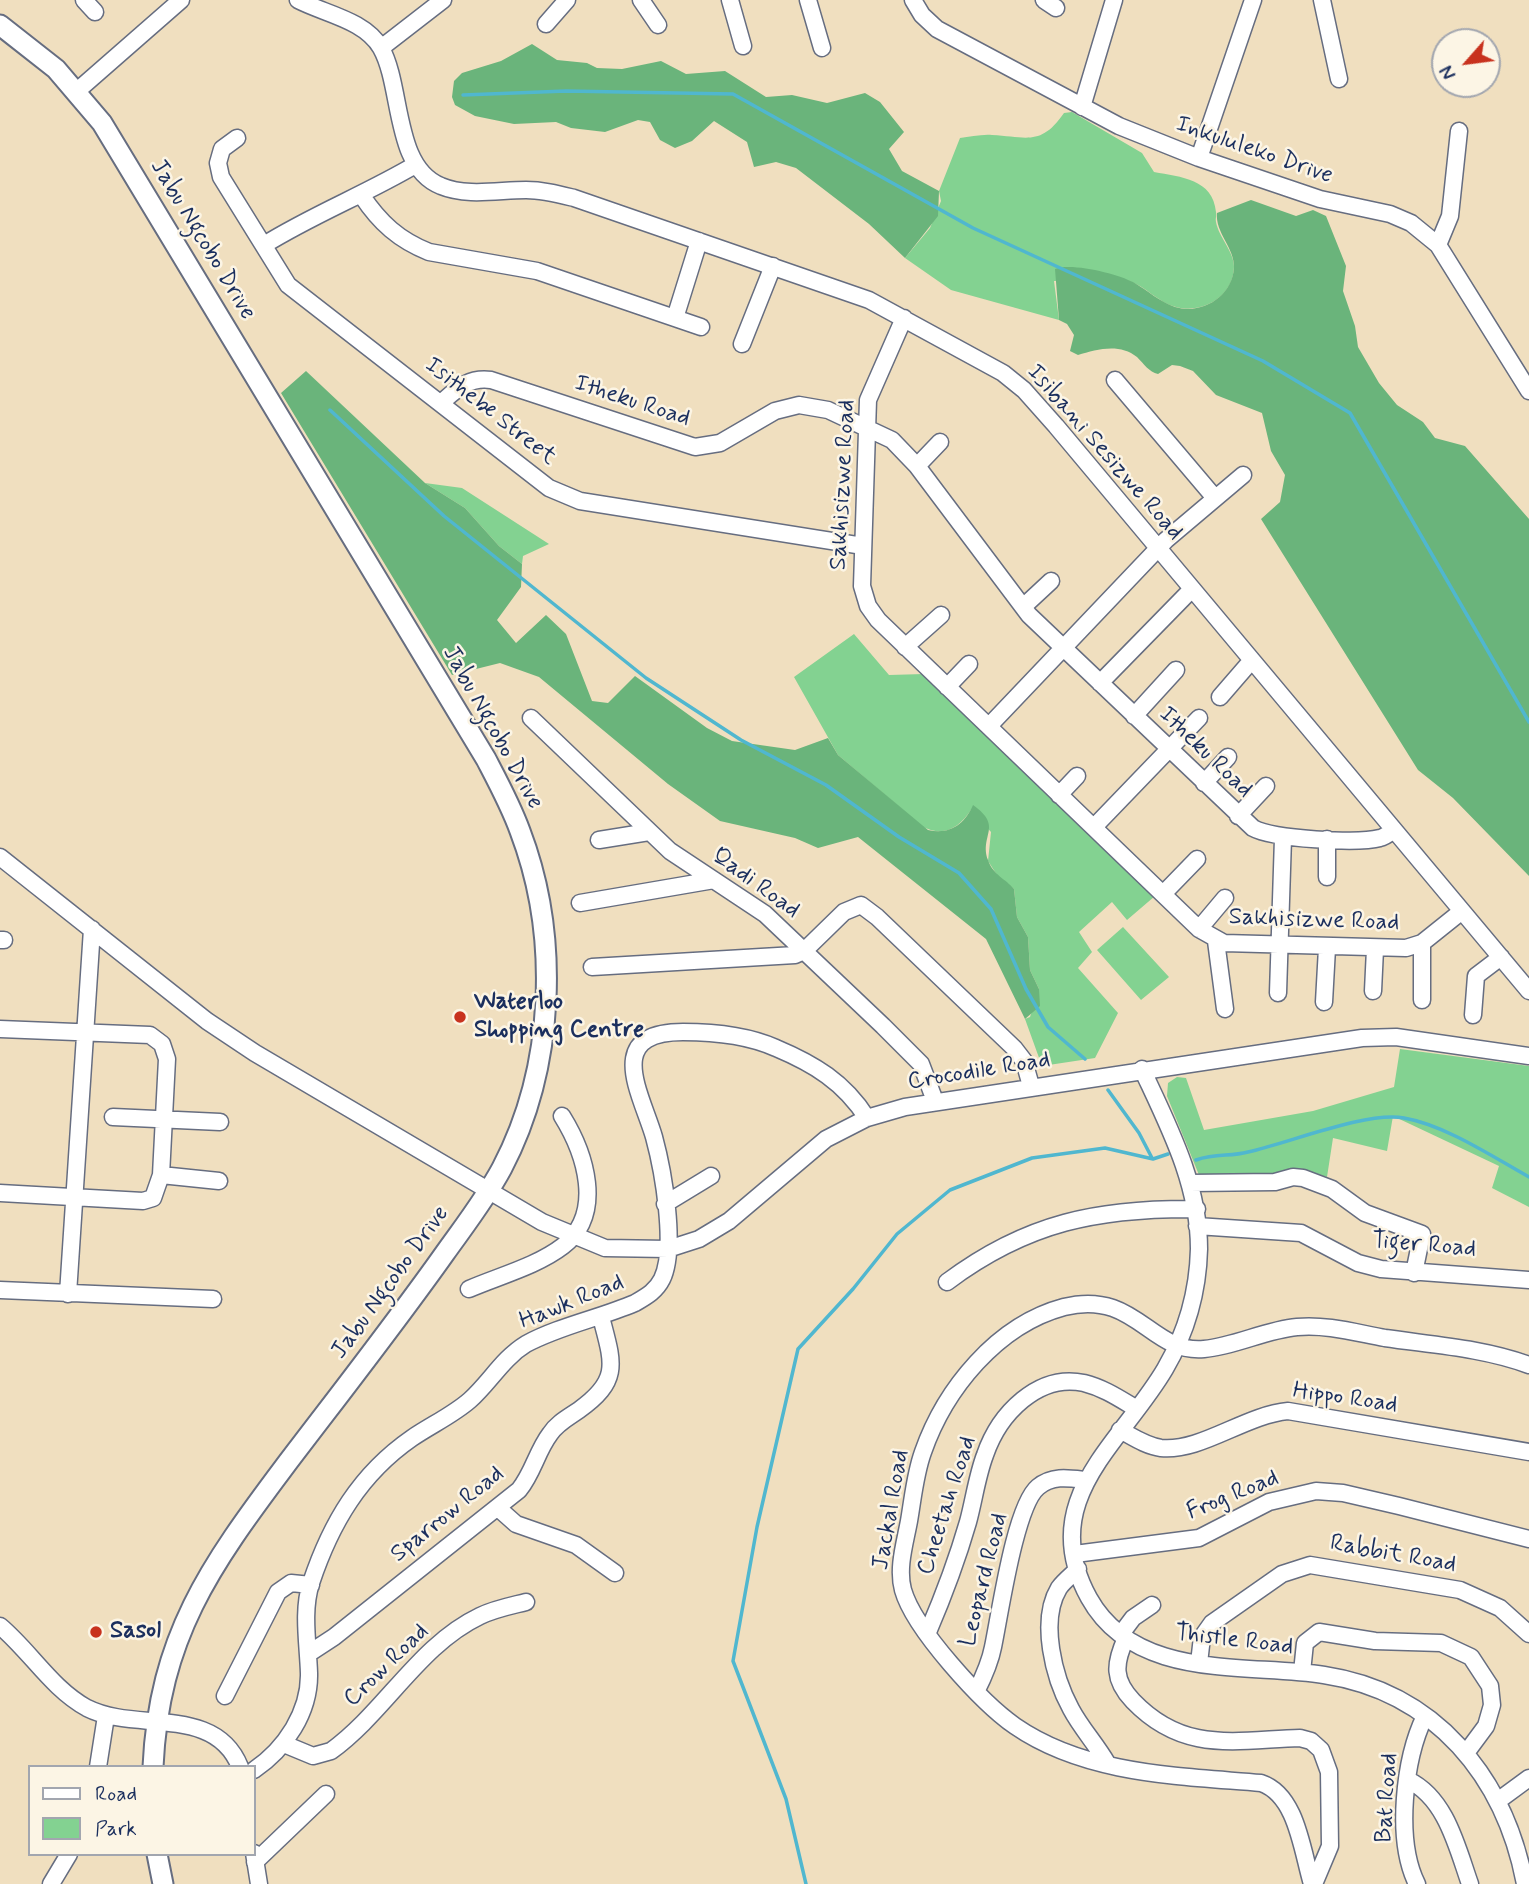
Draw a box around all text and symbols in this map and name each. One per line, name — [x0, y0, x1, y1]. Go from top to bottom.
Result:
north arrow — [1431, 28, 1501, 98]
text: N — [1435, 61, 1463, 84]
street label: Inkululeko Drive — [1172, 111, 1336, 191]
street label: Jabu Ngcobo Drive — [143, 154, 261, 326]
street label: Isithebe Street — [418, 352, 562, 472]
street label: Isibani Sesizwe Road — [1020, 359, 1188, 547]
street label: Itheku Road — [571, 370, 693, 434]
street label: Sakhisizwe Road — [825, 399, 863, 571]
street label: Jabu Ngcobo Drive — [435, 641, 549, 815]
street label: Itheku Road — [1152, 701, 1258, 805]
street label: Qadi Road — [705, 842, 805, 926]
street label: Sakhisizwe Road — [1228, 904, 1400, 938]
place label: Waterloo Shopping Centre — [474, 989, 644, 1045]
marker: Waterloo Shopping Centre — [452, 1009, 468, 1025]
street label: Crocodile Road — [906, 1047, 1052, 1097]
street label: Jabu Ngcobo Drive — [326, 1201, 456, 1365]
street label: Tiger Road — [1371, 1227, 1477, 1265]
street label: Hawk Road — [516, 1269, 628, 1337]
street label: Hippo Road — [1291, 1377, 1399, 1421]
street label: Cheetah Road — [912, 1433, 984, 1579]
street label: Jackal Road — [867, 1448, 917, 1572]
street label: Sparrow Road — [385, 1460, 511, 1570]
street label: Frog Road — [1183, 1465, 1283, 1527]
street label: Leopard Road — [955, 1510, 1015, 1650]
street label: Rabbit Road — [1328, 1530, 1458, 1580]
place label: Sasol — [110, 1618, 161, 1646]
street label: Crow Road — [338, 1618, 436, 1714]
street label: Thistle Road — [1173, 1619, 1295, 1663]
marker: Sasol — [88, 1624, 104, 1640]
street label: Bat Road — [1370, 1752, 1406, 1844]
legend — [28, 1765, 256, 1856]
text: Road — [95, 1780, 137, 1808]
text: Park — [95, 1815, 137, 1843]

